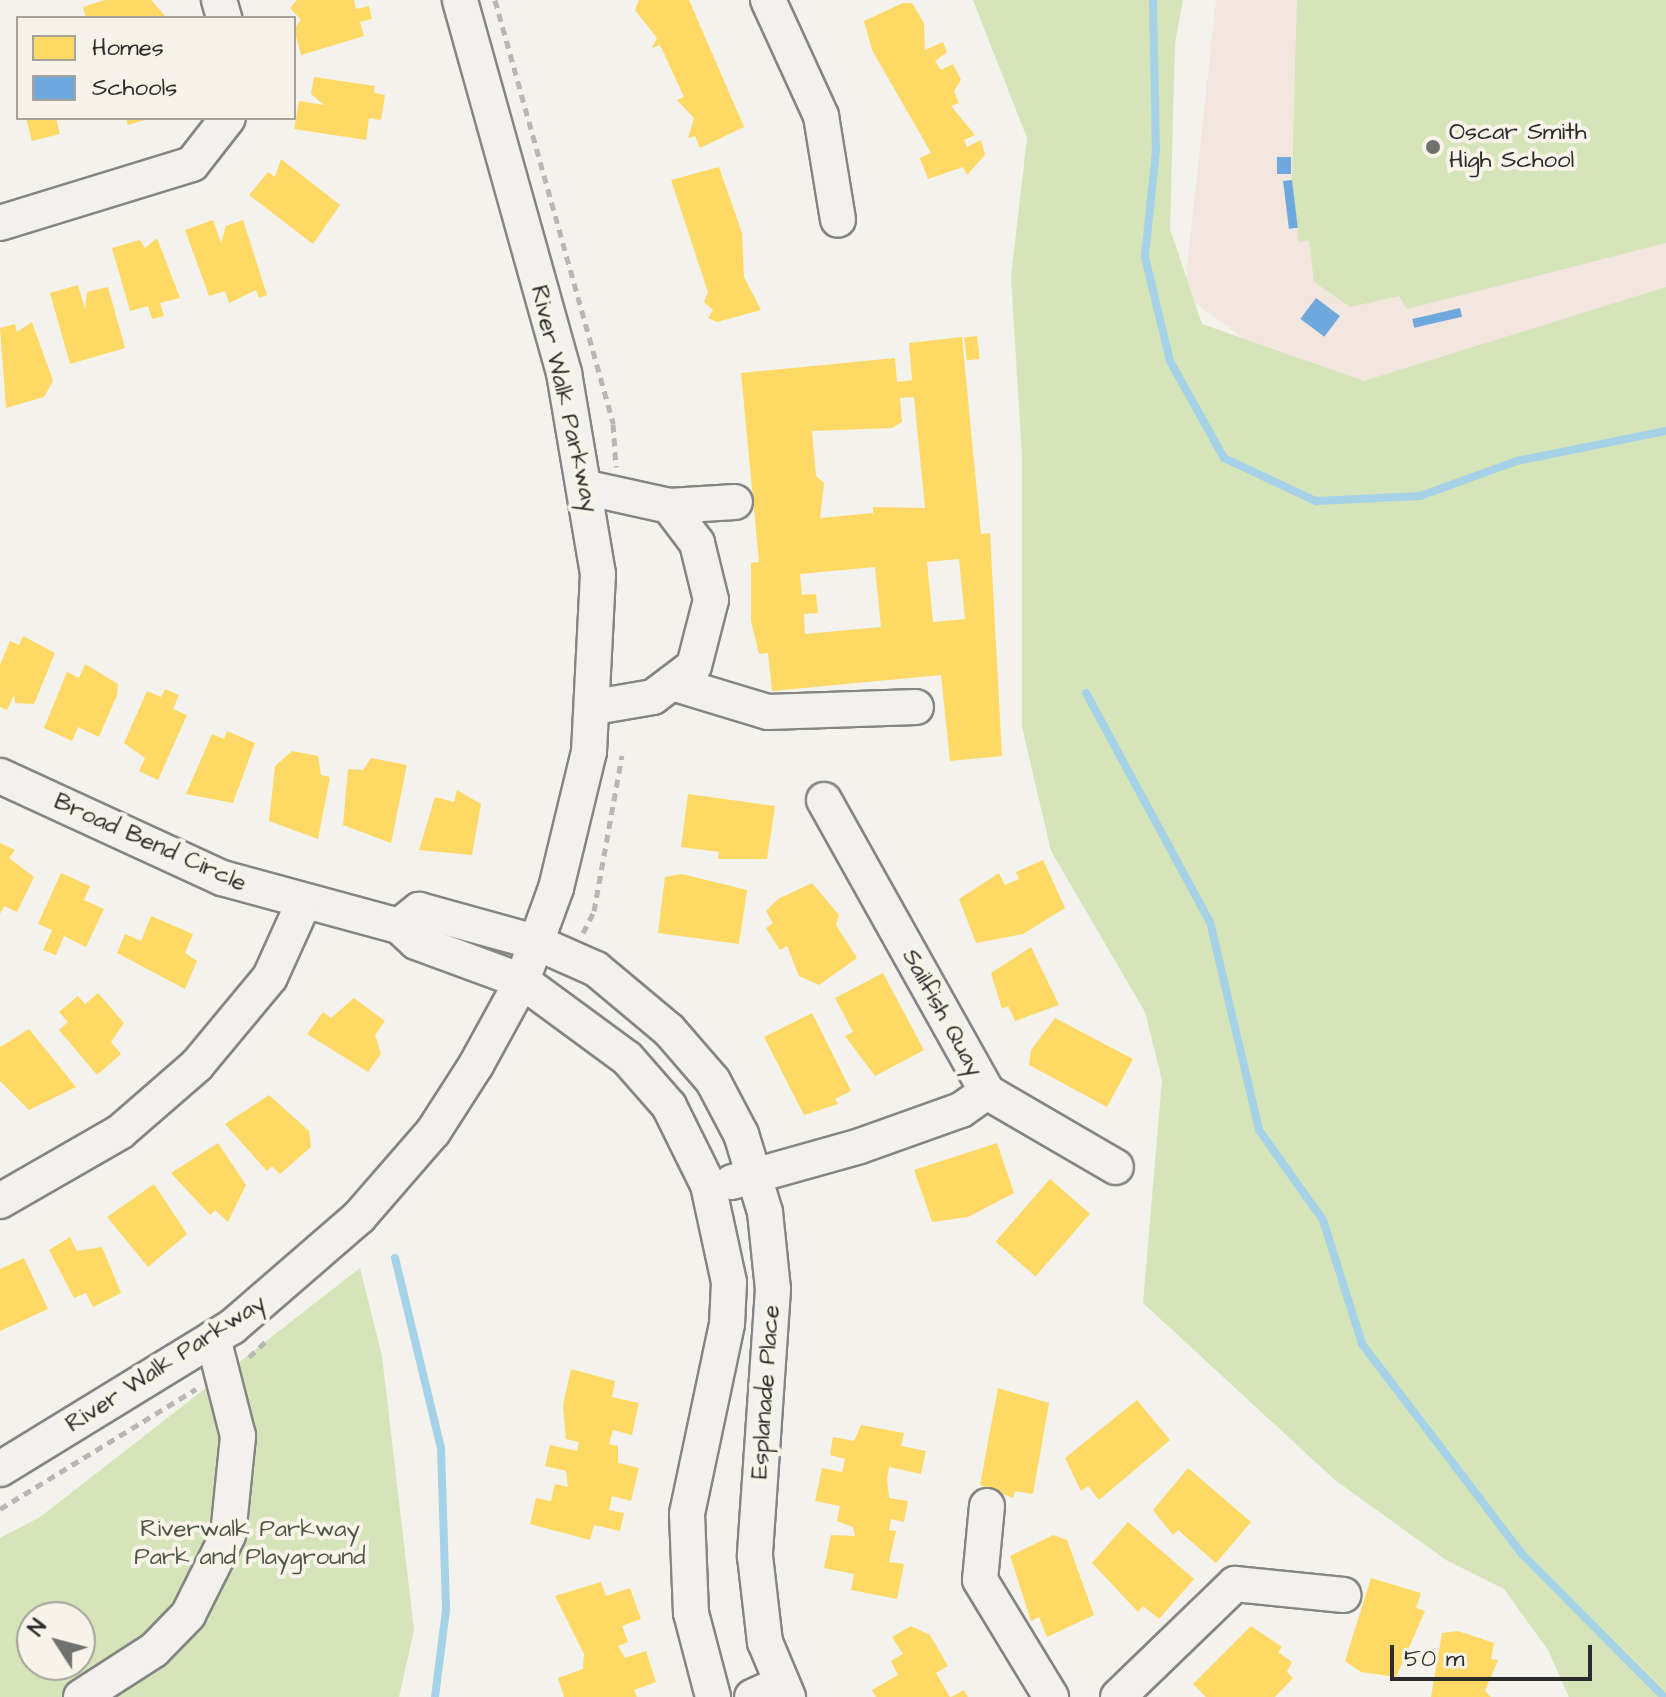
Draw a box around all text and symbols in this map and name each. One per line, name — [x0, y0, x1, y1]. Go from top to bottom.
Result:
legend — [16, 16, 296, 120]
text: Homes — [92, 31, 164, 65]
text: Schools — [92, 71, 177, 105]
place label: Oscar Smith High School — [1449, 119, 1587, 175]
marker: Oscar Smith High School — [1424, 138, 1442, 156]
street label: River Walk Parkway — [524, 283, 604, 515]
street label: Broad Bend Circle — [49, 788, 251, 898]
street label: Sailfish Quay — [895, 944, 989, 1082]
street label: River Walk Parkway — [61, 1289, 271, 1439]
street label: Esplanade Place — [746, 1304, 786, 1480]
park label: Riverwalk Parkway Park and Playground — [134, 1516, 366, 1572]
north arrow — [16, 1601, 96, 1681]
text: N — [21, 1613, 54, 1642]
scale bar — [1394, 1629, 1596, 1679]
text: 50 m — [1404, 1642, 1464, 1676]

